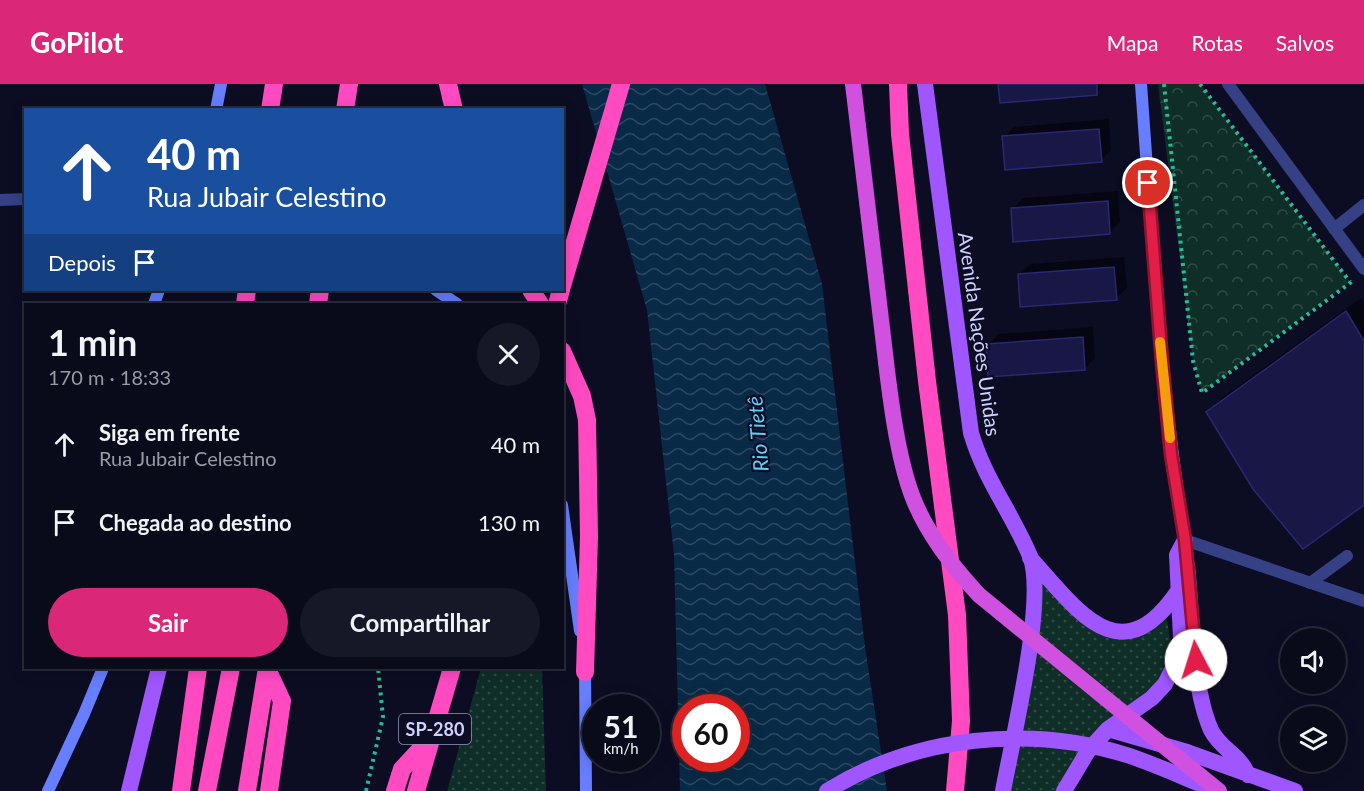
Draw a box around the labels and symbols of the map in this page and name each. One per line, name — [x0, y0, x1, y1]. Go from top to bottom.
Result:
pin — [1122, 157, 1173, 208]
street label: Avenida Nações Unidas — [954, 230, 1006, 438]
water label: Rio Tietê — [741, 395, 773, 473]
position arrow — [1164, 628, 1228, 692]
speed limit sign: 60 — [672, 694, 750, 772]
road number: SP-280 — [399, 714, 471, 744]

